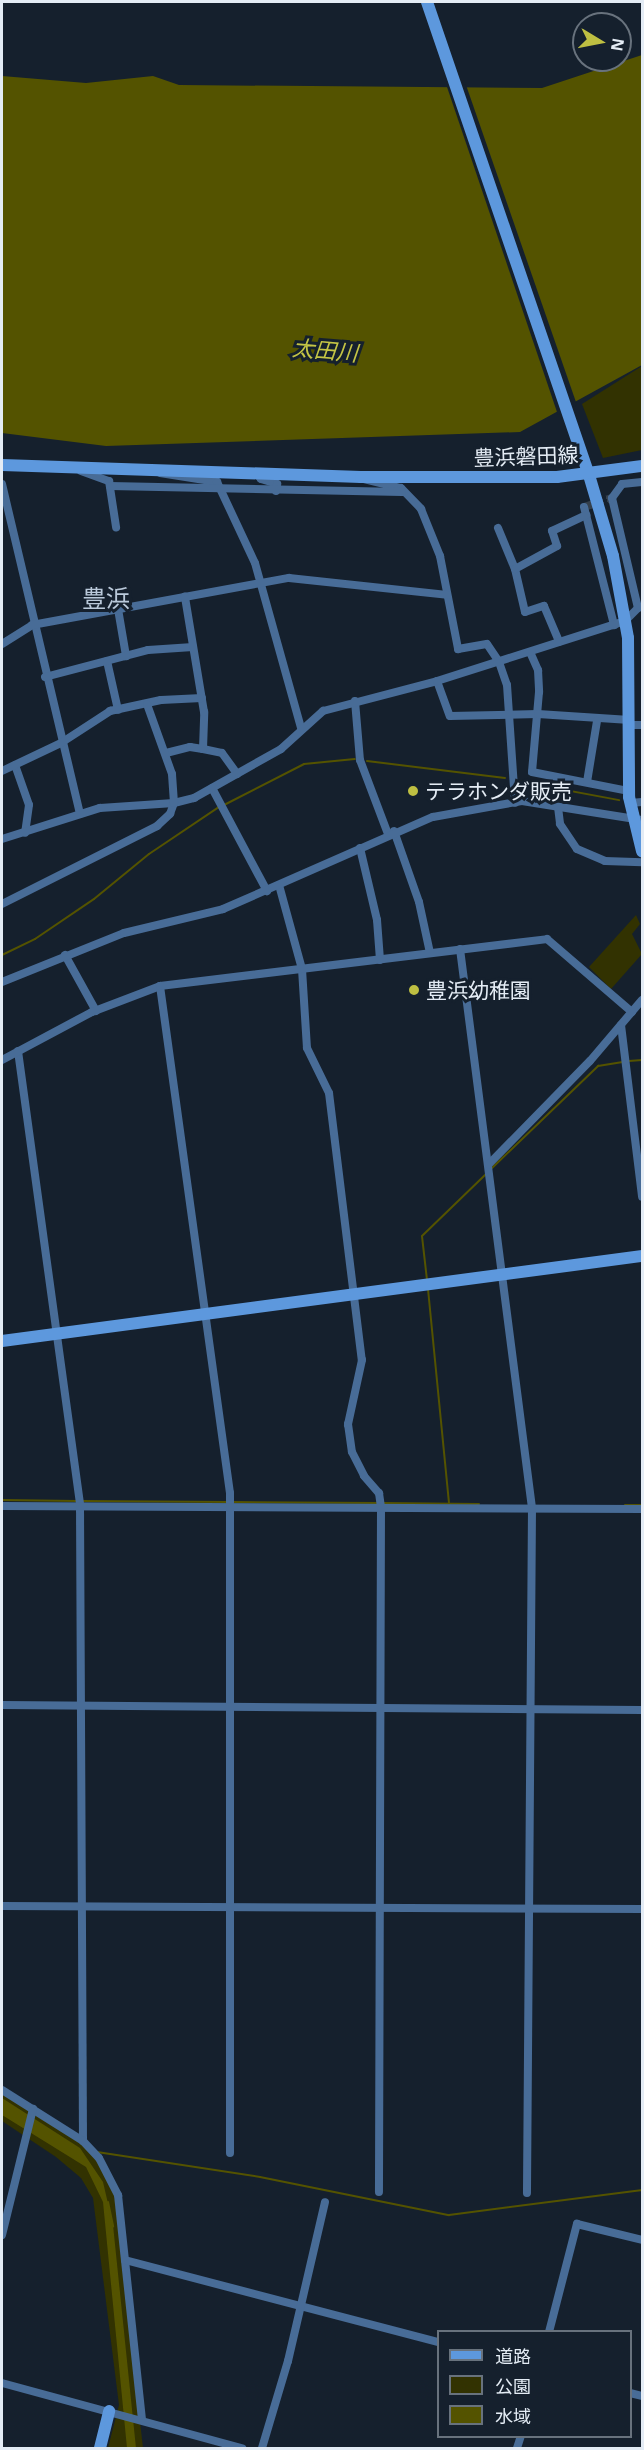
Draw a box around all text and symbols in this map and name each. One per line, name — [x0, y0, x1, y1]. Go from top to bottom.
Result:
north arrow — [572, 12, 632, 72]
text: N — [606, 36, 630, 53]
water label: 太田川 — [291, 334, 359, 366]
street label: 豊浜磐田線 — [473, 442, 579, 470]
district label: 豊浜 — [82, 584, 130, 612]
place label: テラホンダ販売 — [425, 778, 572, 804]
marker: テラホンダ販売 — [406, 784, 420, 798]
place label: 豊浜幼稚園 — [426, 977, 531, 1003]
marker: 豊浜幼稚園 — [407, 983, 421, 997]
legend — [437, 2330, 632, 2438]
text: 道路 — [495, 2344, 531, 2368]
text: 公園 — [495, 2374, 531, 2398]
text: 水域 — [495, 2404, 531, 2428]

